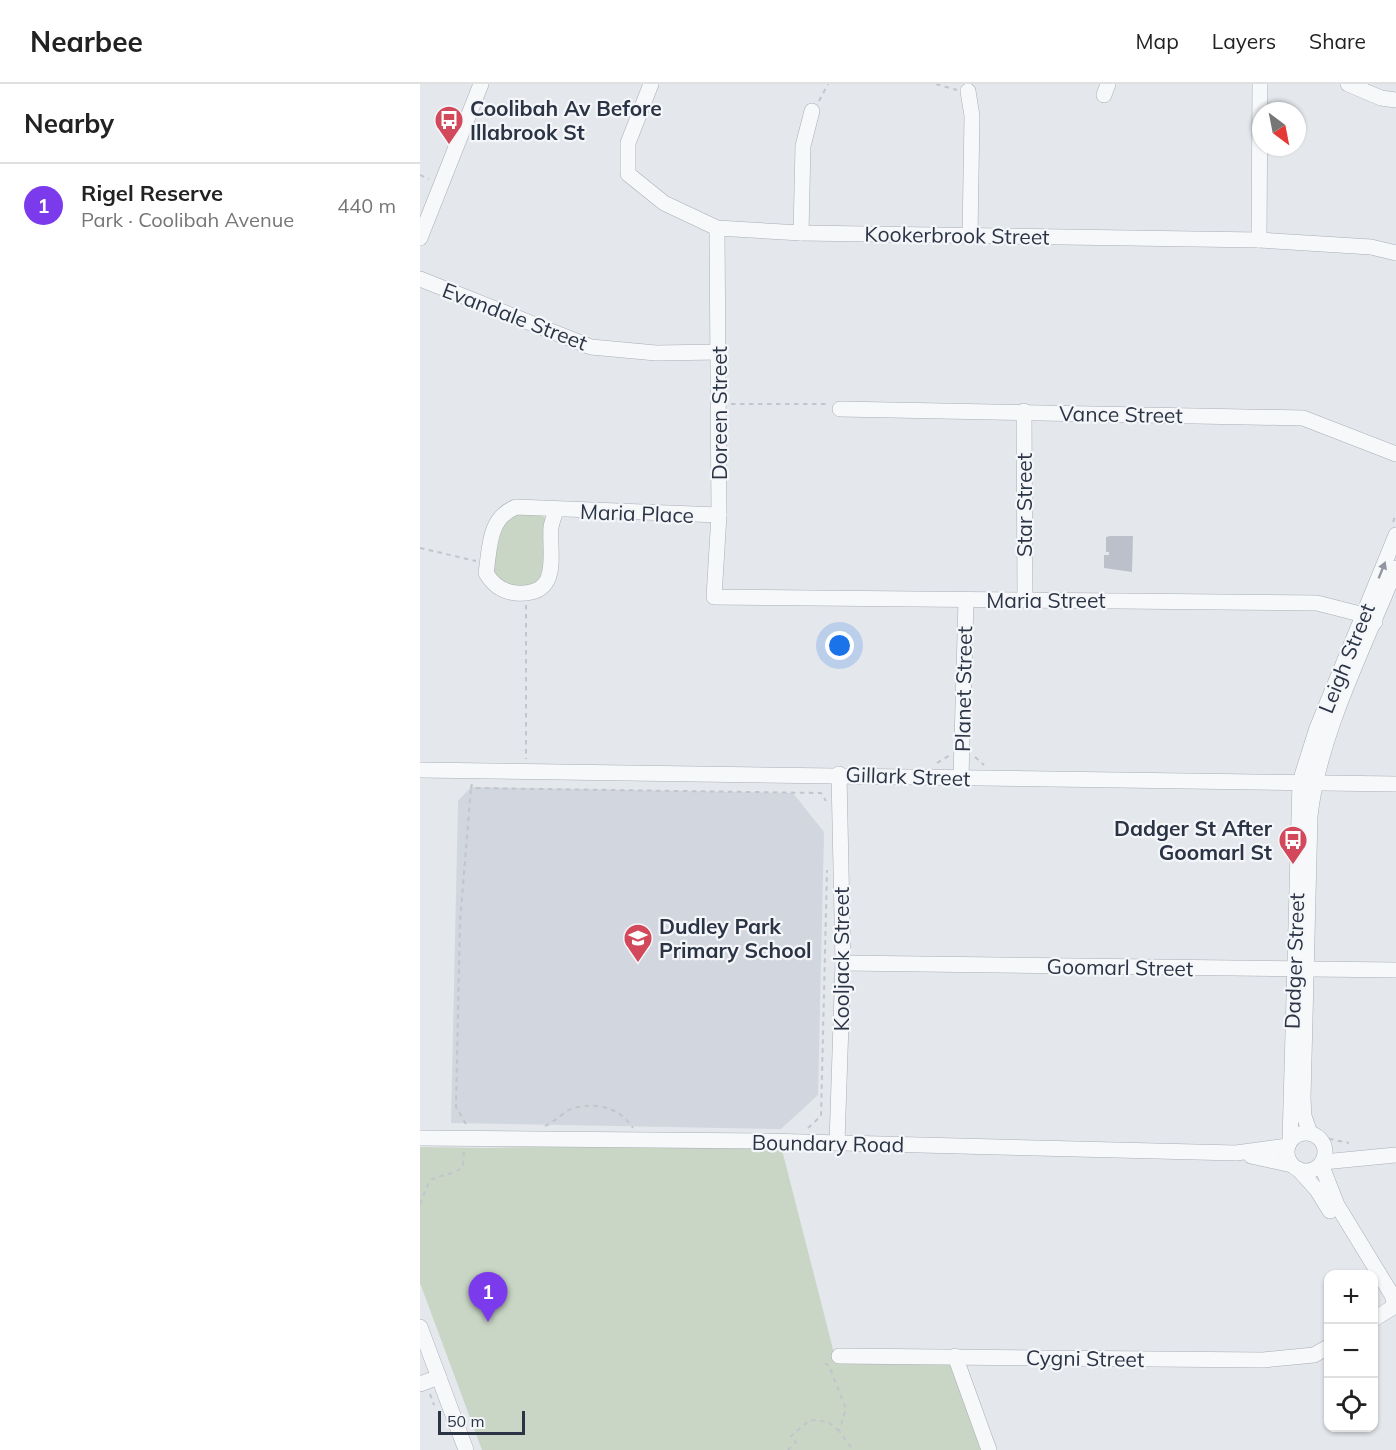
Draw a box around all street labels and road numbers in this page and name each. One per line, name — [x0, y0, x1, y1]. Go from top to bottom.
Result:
street label: Kookerbrook Street — [864, 220, 1050, 250]
street label: Evandale Street — [439, 276, 591, 356]
street label: Doreen Street — [706, 346, 732, 480]
street label: Vance Street — [1059, 400, 1183, 428]
street label: Star Street — [1011, 453, 1037, 557]
street label: Maria Place — [579, 498, 695, 528]
street label: Maria Street — [986, 587, 1106, 613]
street label: Leigh Street — [1312, 599, 1380, 717]
street label: Planet Street — [949, 626, 977, 752]
street label: Gillark Street — [845, 761, 971, 791]
street label: Kooljack Street — [828, 887, 854, 1031]
street label: Dadger Street — [1279, 893, 1309, 1029]
street label: Goomarl Street — [1047, 953, 1193, 981]
street label: Boundary Road — [752, 1129, 904, 1157]
street label: Cygni Street — [1026, 1344, 1144, 1372]

